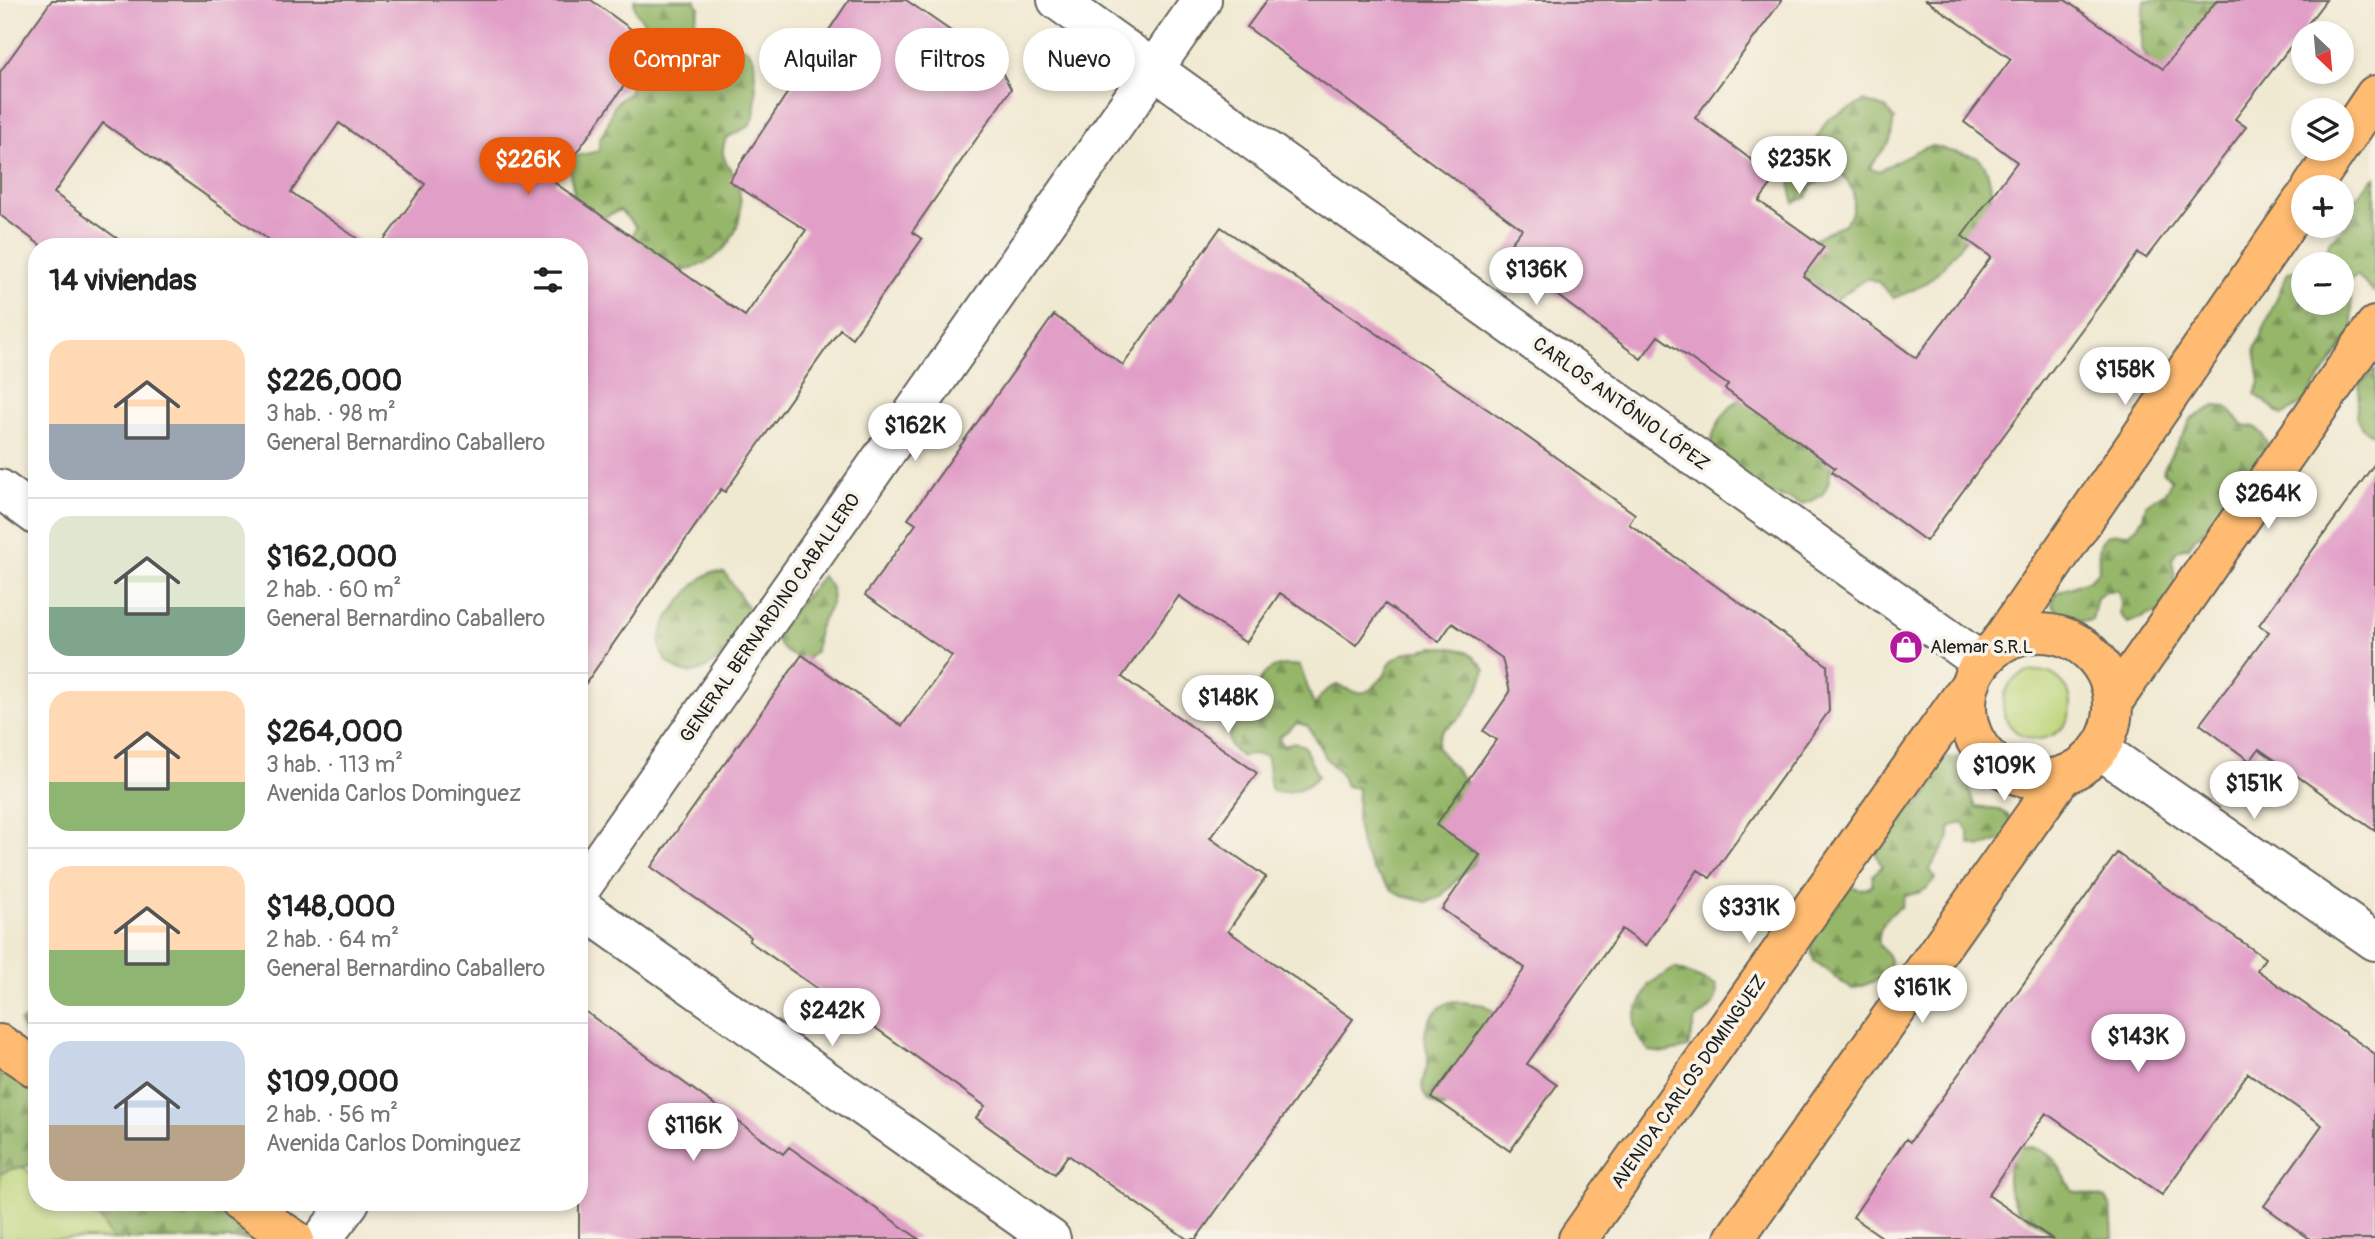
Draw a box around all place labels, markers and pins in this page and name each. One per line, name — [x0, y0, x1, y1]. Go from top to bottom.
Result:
pin: $235K — [1750, 136, 1848, 196]
pin: $226K — [479, 138, 577, 197]
pin: $136K — [1487, 247, 1585, 307]
pin: $158K — [2076, 348, 2174, 407]
pin: $162K — [866, 404, 964, 463]
pin: $264K — [2219, 472, 2317, 531]
shop icon: Alemar S.R.L — [1887, 628, 1925, 666]
place label: Alemar S.R.L — [1930, 635, 2033, 659]
pin: $148K — [1179, 676, 1277, 735]
pin: $109K — [1955, 744, 2053, 803]
pin: $151K — [2205, 762, 2303, 821]
pin: $331K — [1700, 886, 1798, 945]
pin: $161K — [1873, 965, 1971, 1025]
pin: $242K — [783, 988, 881, 1048]
pin: $143K — [2089, 1014, 2187, 1074]
pin: $116K — [644, 1104, 742, 1163]

